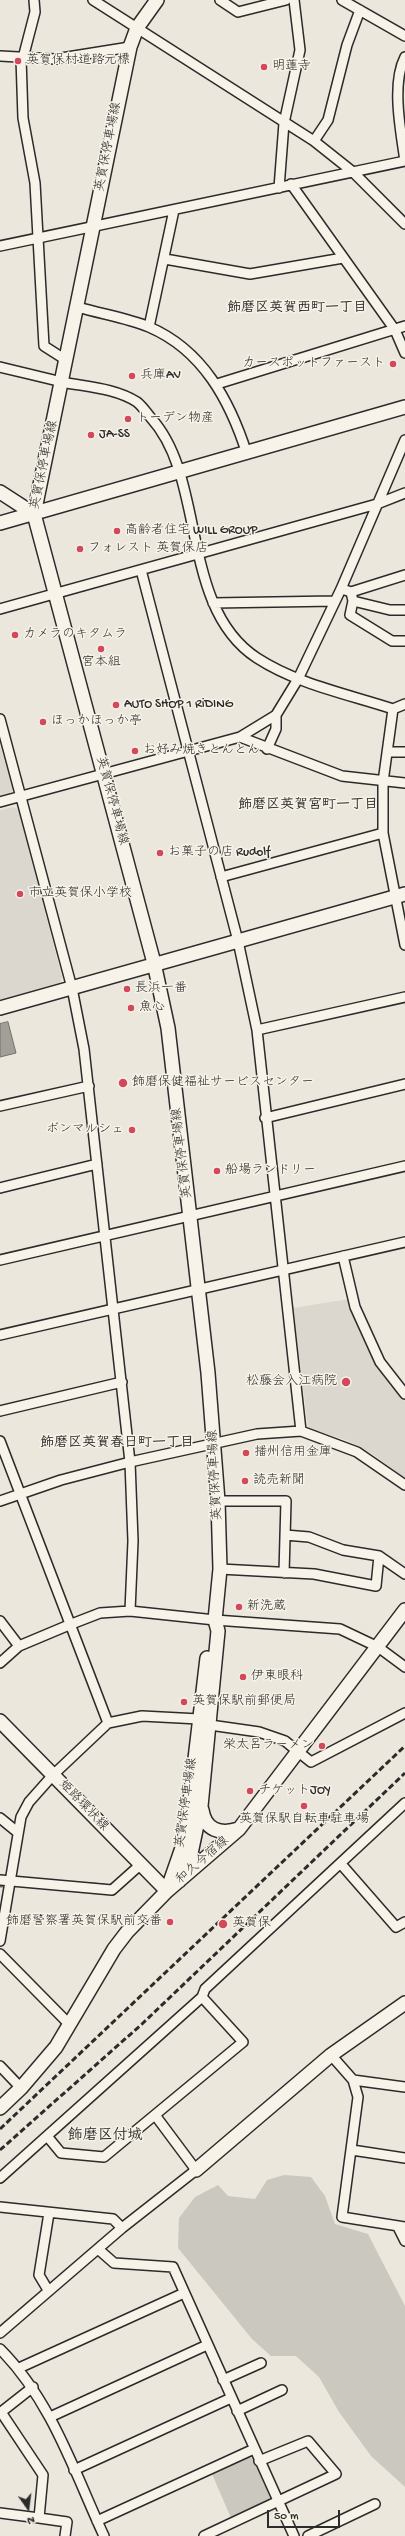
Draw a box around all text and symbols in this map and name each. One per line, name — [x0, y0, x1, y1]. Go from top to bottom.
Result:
place label: 英賀保村道路元標 — [26, 53, 130, 69]
marker: 英賀保村道路元標 — [13, 56, 23, 66]
place label: 明蓮寺 — [272, 59, 311, 75]
marker: 明蓮寺 — [259, 62, 269, 72]
street label: 英賀保停車場線 — [93, 101, 125, 193]
district label: 飾磨区英賀西町一丁目 — [227, 301, 367, 317]
place label: カースポットファースト — [242, 356, 385, 372]
marker: カースポットファースト — [388, 359, 398, 369]
place label: 兵庫AV — [140, 368, 181, 384]
marker: 兵庫AV — [127, 371, 137, 381]
place label: トーデン物産 — [136, 411, 214, 427]
marker: トーデン物産 — [123, 414, 133, 424]
street label: 英賀保停車場線 — [28, 419, 62, 511]
place label: JA-SS — [99, 427, 130, 443]
marker: JA-SS — [86, 430, 96, 440]
place label: 高齢者住宅 WILL GROUP — [125, 523, 257, 539]
marker: 高齢者住宅 WILL GROUP — [112, 526, 122, 536]
place label: フォレスト 英賀保店 — [88, 541, 208, 557]
marker: フォレスト 英賀保店 — [75, 544, 85, 554]
place label: カメラのキタムラ — [23, 627, 127, 643]
marker: カメラのキタムラ — [10, 630, 20, 640]
marker: 宮本組 — [96, 644, 106, 654]
place label: 宮本組 — [82, 655, 120, 671]
place label: AUTO SHOP 1 RiDING — [124, 697, 233, 713]
marker: AUTO SHOP 1 RiDING — [111, 700, 121, 710]
place label: ほっかほっか亭 — [51, 714, 142, 730]
marker: ほっかほっか亭 — [38, 717, 48, 727]
place label: お好み焼きとんとん — [143, 743, 260, 759]
marker: お好み焼きとんとん — [130, 746, 140, 756]
street label: 英賀保停車場線 — [92, 755, 130, 847]
district label: 飾磨区英賀宮町一丁目 — [238, 798, 378, 814]
place label: お菓子の店 Rudolf — [168, 845, 270, 861]
marker: お菓子の店 Rudolf — [155, 848, 165, 858]
place label: 市立英賀保小学校 — [28, 886, 132, 902]
marker: 市立英賀保小学校 — [15, 889, 25, 899]
place label: 長浜一番 — [135, 981, 187, 997]
marker: 長浜一番 — [122, 984, 132, 994]
place label: 魚心 — [139, 1000, 165, 1016]
marker: 魚心 — [126, 1003, 136, 1013]
place label: 飾磨保健福祉サービスセンター — [132, 1075, 314, 1091]
marker: 飾磨保健福祉サービスセンター — [117, 1077, 129, 1089]
street label: 英賀保停車場線 — [170, 1107, 196, 1199]
place label: ボンマルシェ — [46, 1122, 124, 1138]
marker: ボンマルシェ — [127, 1125, 137, 1135]
place label: 船場ランドリー — [225, 1163, 316, 1179]
marker: 船場ランドリー — [212, 1166, 222, 1176]
place label: 松藤会入江病院 — [246, 1374, 337, 1390]
marker: 松藤会入江病院 — [340, 1376, 352, 1388]
street label: 英賀保停車場線 — [206, 1429, 226, 1521]
district label: 飾磨区英賀春日町一丁目 — [40, 1436, 194, 1452]
place label: 播州信用金庫 — [254, 1445, 332, 1461]
marker: 播州信用金庫 — [241, 1448, 251, 1458]
place label: 読売新聞 — [253, 1473, 305, 1489]
marker: 読売新聞 — [240, 1476, 250, 1486]
place label: 新洗蔵 — [247, 1599, 286, 1615]
marker: 新洗蔵 — [234, 1602, 244, 1612]
place label: 伊東眼科 — [251, 1669, 303, 1685]
marker: 伊東眼科 — [238, 1672, 248, 1682]
place label: 英賀保駅前郵便局 — [192, 1694, 296, 1710]
marker: 英賀保駅前郵便局 — [179, 1697, 189, 1707]
place label: 栄太呂ラーメン — [223, 1738, 314, 1754]
marker: 栄太呂ラーメン — [317, 1741, 327, 1751]
street label: 英賀保停車場線 — [173, 1757, 201, 1849]
street label: 姫路環状線 — [55, 1777, 111, 1835]
place label: チケットJOY — [258, 1783, 331, 1799]
marker: チケットJOY — [245, 1786, 255, 1796]
marker: 英賀保駅自転車駐車場 — [299, 1801, 309, 1811]
place label: 英賀保駅自転車駐車場 — [239, 1812, 369, 1828]
street label: 和久今宿線 — [173, 1834, 233, 1888]
place label: 飾磨警察署英賀保駅前交番 — [6, 1914, 162, 1930]
place label: 英賀保 — [232, 1916, 271, 1932]
marker: 飾磨警察署英賀保駅前交番 — [165, 1917, 175, 1927]
marker: 英賀保 — [217, 1918, 229, 1930]
district label: 飾磨区付城 — [68, 2128, 142, 2146]
north arrow — [8, 2488, 48, 2528]
scale bar — [269, 2502, 342, 2528]
text: 50 m — [274, 2510, 299, 2524]
text: N — [26, 2513, 36, 2526]

